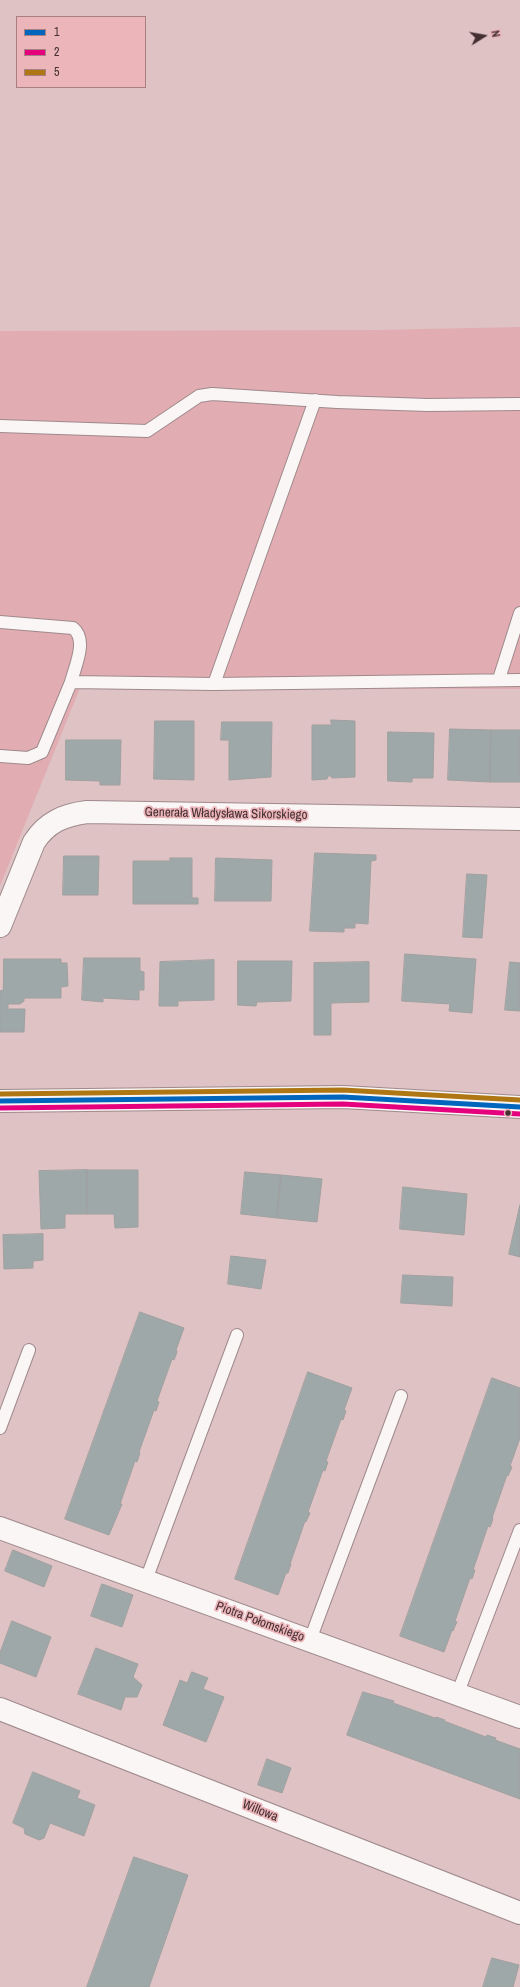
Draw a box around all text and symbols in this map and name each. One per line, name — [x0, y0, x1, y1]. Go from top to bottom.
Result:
legend — [16, 16, 146, 88]
north arrow — [464, 16, 504, 56]
text: 1 — [54, 24, 59, 40]
text: N — [488, 29, 503, 38]
text: 2 — [54, 44, 59, 60]
text: 5 — [54, 64, 59, 80]
street label: Generała Władysława Sikorskiego — [144, 805, 308, 823]
unlabelled marker — [503, 1108, 513, 1118]
street label: Piotra Połomskiego — [214, 1599, 306, 1645]
street label: Willowa — [240, 1797, 280, 1825]

